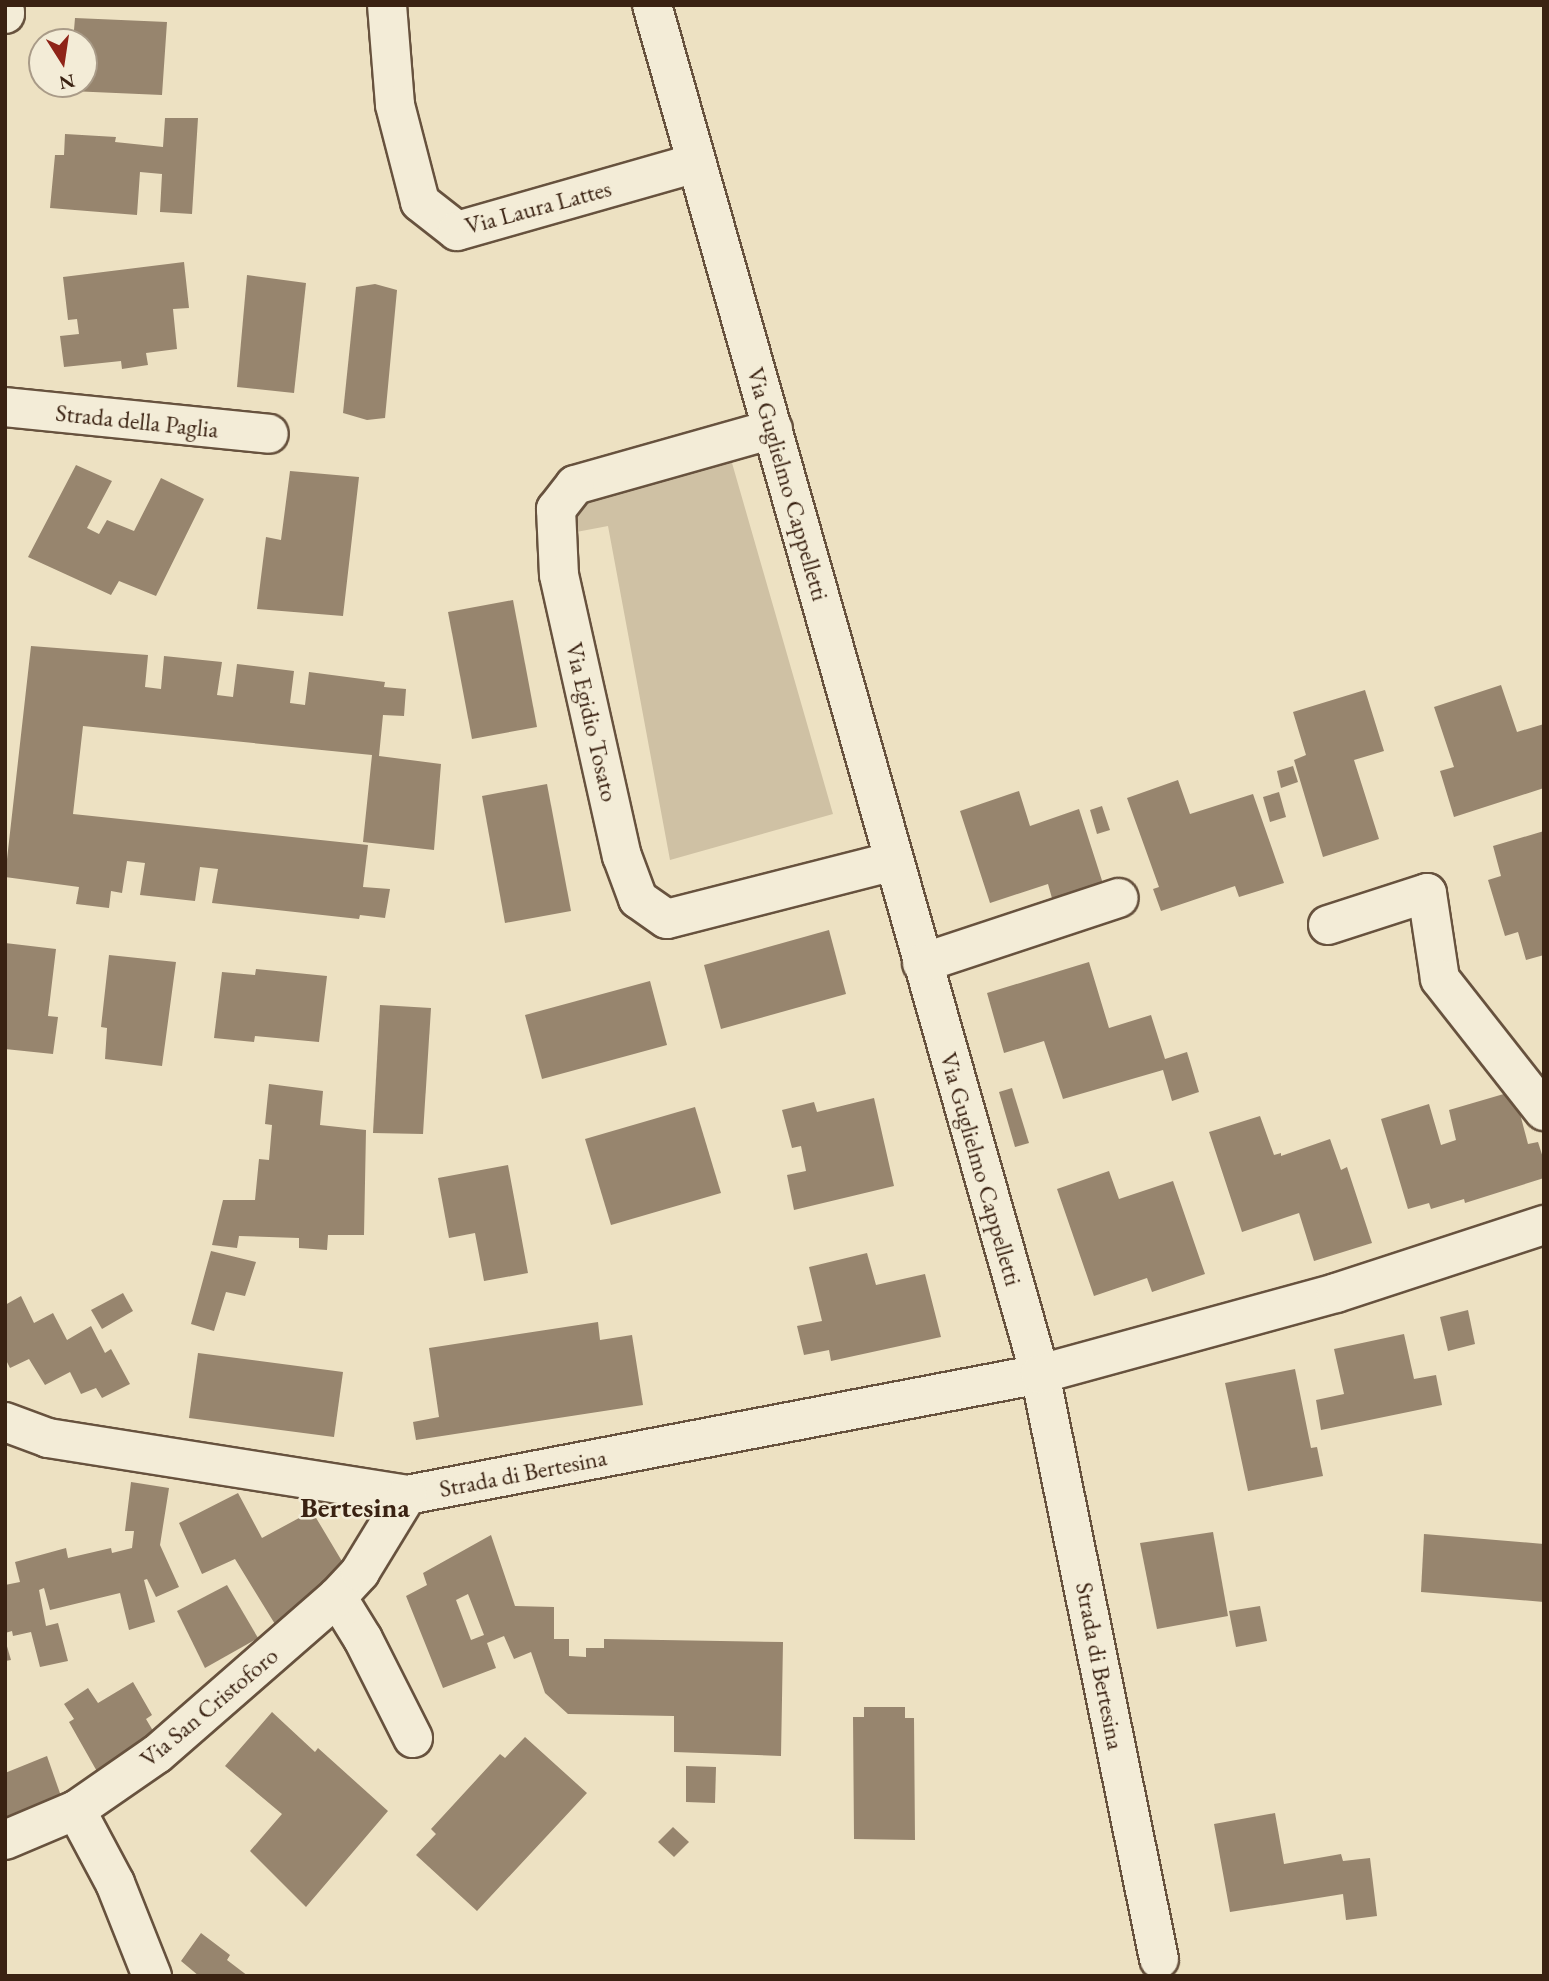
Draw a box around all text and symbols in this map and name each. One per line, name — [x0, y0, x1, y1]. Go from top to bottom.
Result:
north arrow — [28, 28, 98, 98]
text: N — [57, 68, 77, 96]
street label: Via Laura Lattes — [462, 174, 614, 240]
street label: Via Guglielmo Cappelletti — [741, 364, 835, 604]
street label: Strada della Paglia — [54, 398, 220, 444]
street label: Via Egidio Tosato — [560, 640, 624, 804]
street label: Via Guglielmo Cappelletti — [934, 1049, 1028, 1289]
street label: Strada di Bertesina — [437, 1443, 609, 1503]
district label: Bertesina — [300, 1490, 410, 1524]
street label: Strada di Bertesina — [1070, 1580, 1130, 1752]
street label: Via San Cristoforo — [134, 1641, 284, 1773]

